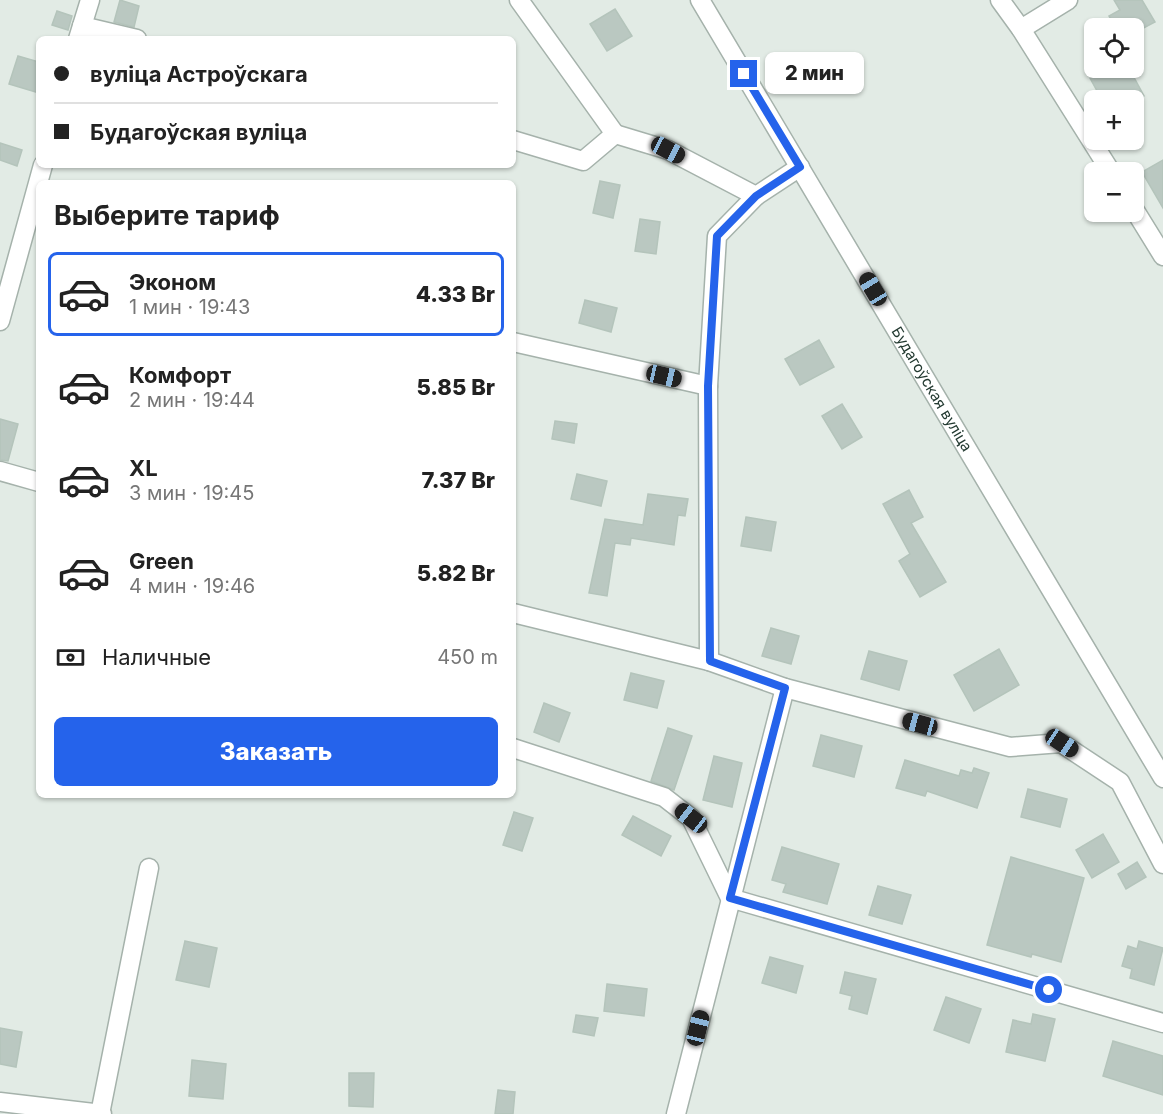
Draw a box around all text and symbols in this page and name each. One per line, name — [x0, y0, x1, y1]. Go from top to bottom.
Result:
map controls — [1084, 18, 1144, 222]
button: locate — [1084, 18, 1144, 78]
callout: 2 мин — [765, 53, 864, 95]
route end — [730, 60, 757, 87]
text: вуліца Астроўскага — [90, 61, 308, 87]
text: 2 мин — [785, 61, 844, 85]
button: + — [1084, 90, 1144, 150]
text: Будагоўская вуліца — [90, 119, 307, 145]
car — [648, 134, 688, 166]
button: − — [1084, 162, 1144, 222]
text: Выберите тариф — [54, 199, 280, 232]
icon: car — [57, 267, 111, 321]
text: Эконом — [129, 269, 216, 295]
car — [856, 269, 890, 309]
text: 4.33 Br — [416, 281, 495, 307]
text: 1 мин · 19:43 — [129, 295, 250, 319]
street label: Будагоўская вуліца — [888, 323, 977, 455]
icon: car — [57, 360, 111, 414]
text: Комфорт — [129, 362, 231, 388]
car — [644, 363, 684, 389]
text: 5.85 Br — [416, 374, 495, 400]
text: 2 мин · 19:44 — [129, 388, 255, 412]
icon: car — [57, 453, 111, 507]
text: XL — [129, 455, 158, 481]
text: 7.37 Br — [421, 467, 495, 493]
text: 3 мин · 19:45 — [129, 481, 254, 505]
icon: car — [57, 546, 111, 600]
text: Green — [129, 548, 194, 574]
text: 5.82 Br — [417, 560, 495, 586]
text: 4 мин · 19:46 — [129, 574, 255, 598]
icon: cash — [54, 641, 87, 674]
text: Наличные — [102, 644, 211, 670]
text: 450 m — [437, 645, 498, 669]
car — [900, 711, 940, 737]
button: Заказать — [54, 717, 498, 786]
car — [1042, 725, 1082, 761]
car — [671, 800, 711, 836]
route start — [1035, 976, 1062, 1003]
car — [685, 1008, 711, 1048]

